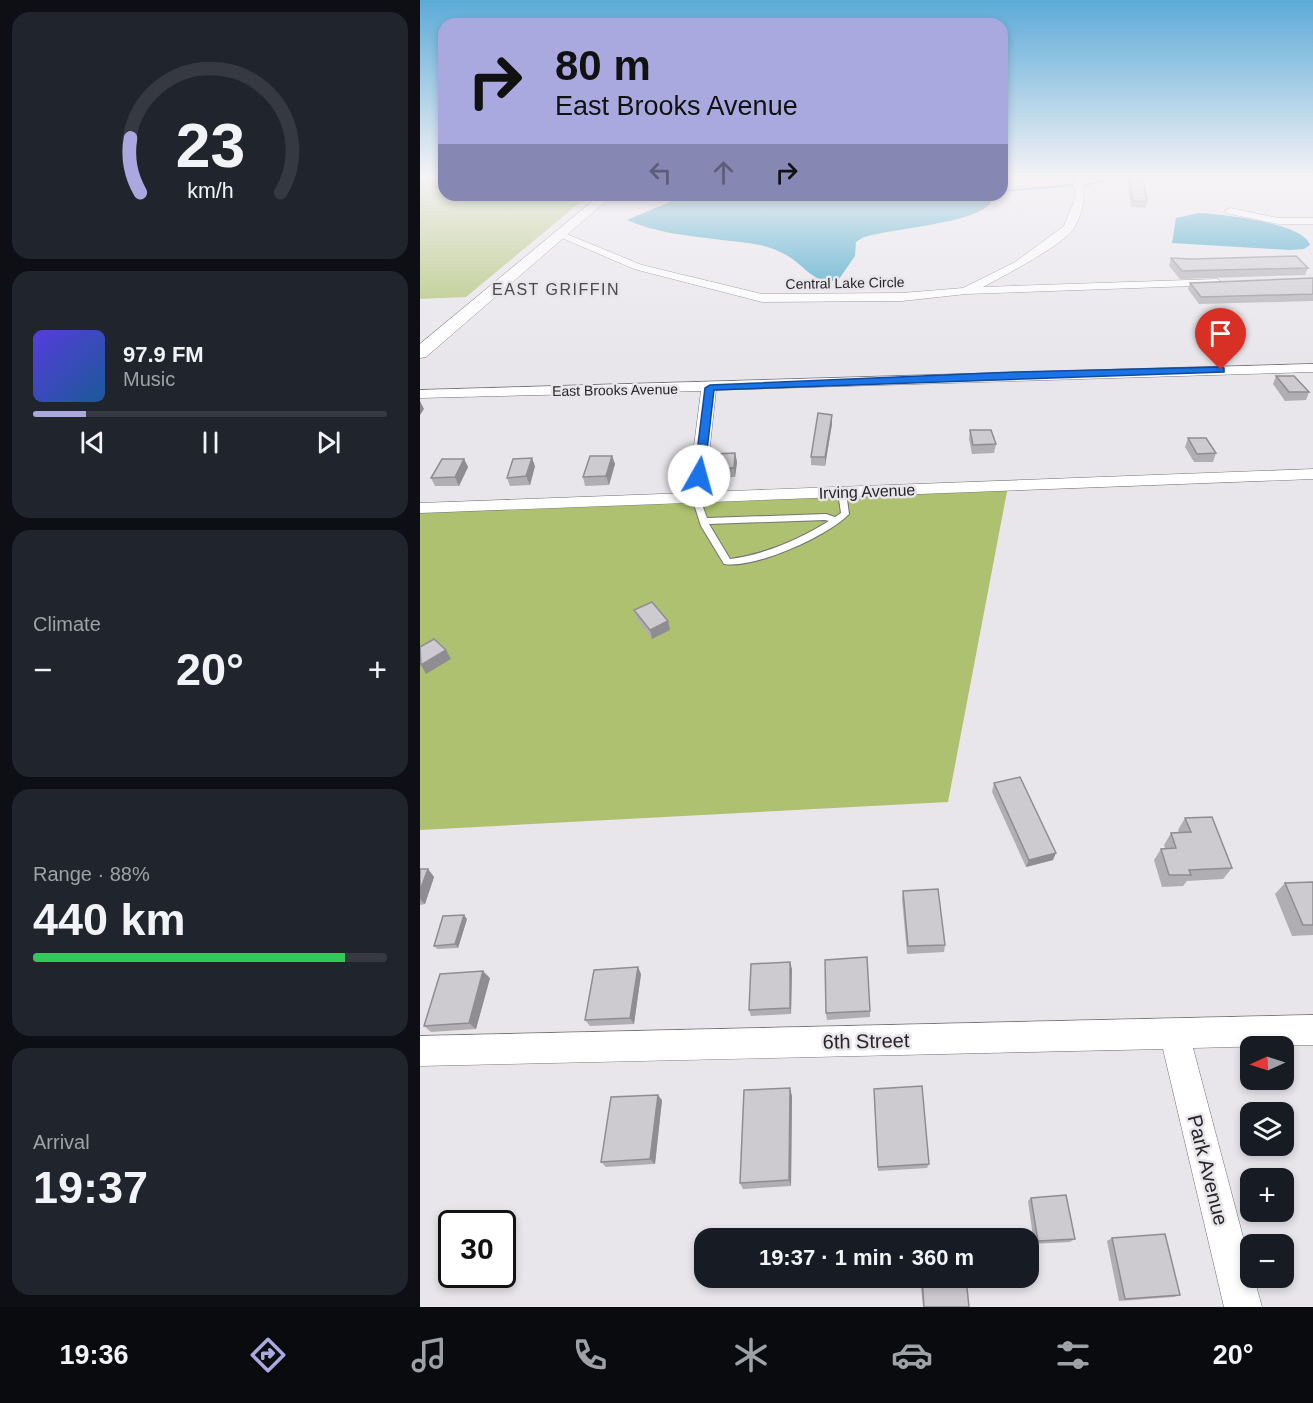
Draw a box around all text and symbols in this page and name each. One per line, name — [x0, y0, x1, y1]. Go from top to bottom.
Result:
icon: right — [456, 42, 534, 120]
text: 80 m — [555, 42, 651, 89]
text: East Brooks Avenue — [555, 91, 798, 121]
text: 23 — [175, 111, 245, 180]
icon: left — [644, 156, 677, 189]
icon: ahead — [707, 156, 740, 189]
icon: right — [770, 156, 803, 189]
text: km/h — [187, 179, 233, 203]
street label: Central Lake Circle — [785, 274, 905, 292]
district label: EAST GRIFFIN — [492, 281, 620, 298]
pin — [1195, 308, 1246, 370]
icon: arrive — [1204, 317, 1237, 350]
text: 97.9 FM — [123, 342, 204, 367]
text: Music — [123, 368, 175, 390]
street label: East Brooks Avenue — [552, 381, 678, 399]
icon: previous — [76, 426, 109, 459]
icon: pause — [194, 426, 227, 459]
icon: next — [312, 426, 345, 459]
position arrow — [667, 444, 731, 508]
street label: Irving Avenue — [818, 481, 916, 502]
text: Climate — [33, 613, 101, 635]
text: 20° — [176, 644, 244, 695]
text: − — [33, 651, 52, 688]
text: + — [368, 651, 387, 688]
text: Range · 88% — [33, 863, 150, 885]
text: 440 km — [33, 894, 186, 945]
street label: 6th Street — [822, 1029, 910, 1053]
north arrow — [1240, 1036, 1294, 1090]
map controls — [1240, 1036, 1294, 1288]
button: layers — [1240, 1102, 1294, 1156]
street label: Park Avenue — [1184, 1112, 1232, 1228]
text: Arrival — [33, 1131, 90, 1153]
text: 19:37 — [33, 1162, 148, 1213]
button: + — [1240, 1168, 1294, 1222]
speed limit sign: 30 — [438, 1210, 516, 1288]
button: − — [1240, 1234, 1294, 1288]
text: 19:37 · 1 min · 360 m — [759, 1245, 974, 1270]
icon: directions — [247, 1334, 289, 1376]
icon: music — [408, 1334, 450, 1376]
icon: phone — [569, 1334, 611, 1376]
icon: climate — [730, 1334, 772, 1376]
icon: car — [891, 1334, 933, 1376]
icon: filters — [1052, 1334, 1094, 1376]
text: 19:36 — [59, 1340, 129, 1370]
text: 20° — [1213, 1340, 1253, 1370]

